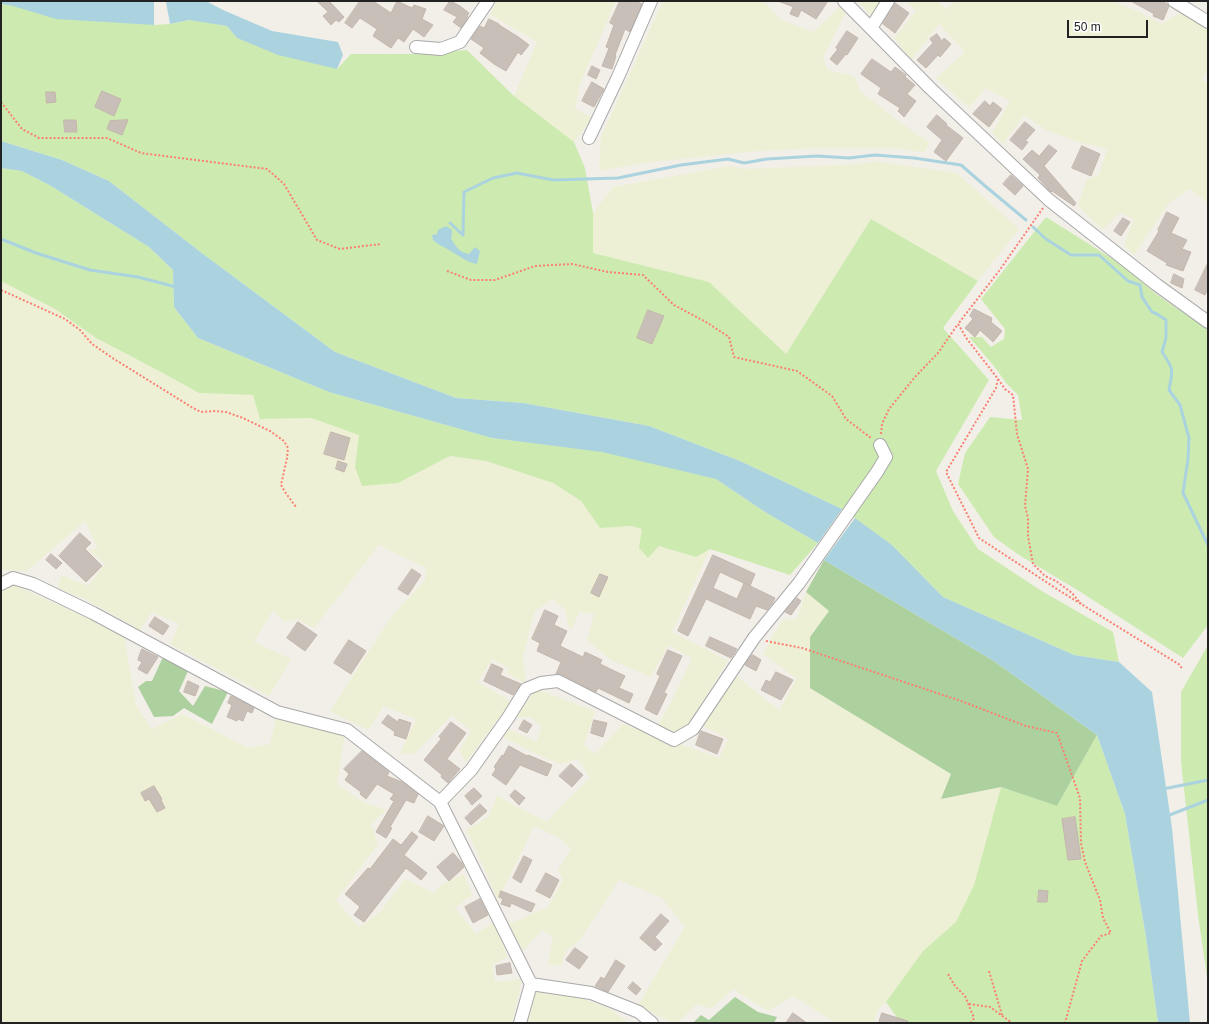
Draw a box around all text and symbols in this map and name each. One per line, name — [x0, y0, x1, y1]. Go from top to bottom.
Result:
scale bar — [1069, 12, 1150, 38]
text: 50 m — [1074, 20, 1101, 34]

